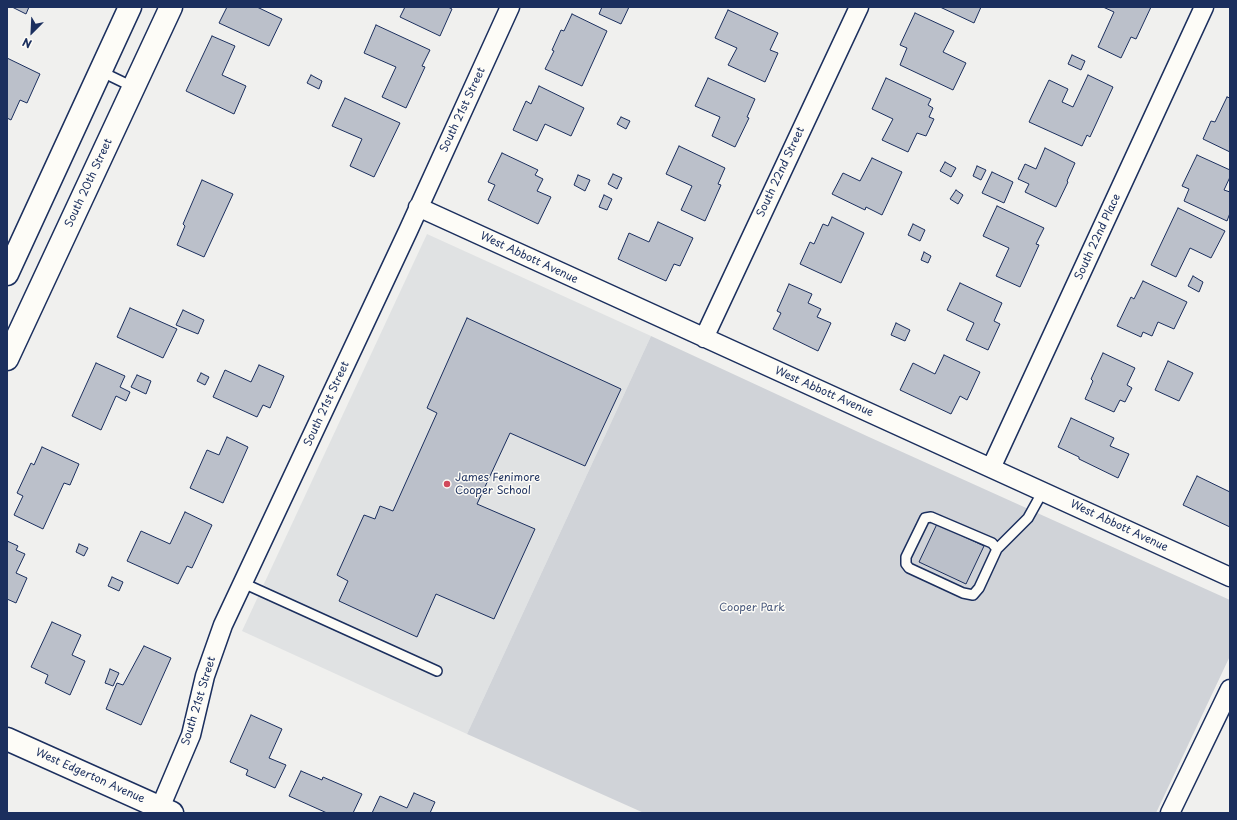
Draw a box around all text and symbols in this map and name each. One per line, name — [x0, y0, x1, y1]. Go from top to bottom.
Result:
north arrow — [12, 12, 52, 52]
text: N — [19, 34, 34, 53]
street label: South 21st Street — [438, 65, 488, 155]
street label: South 22nd Street — [754, 125, 808, 219]
street label: South 20th Street — [63, 137, 115, 229]
street label: South 22nd Place — [1072, 192, 1124, 282]
street label: West Abbott Avenue — [478, 230, 580, 286]
street label: South 21st Street — [302, 359, 352, 449]
street label: West Abbott Avenue — [773, 364, 875, 420]
place label: James Fenimore Cooper School — [455, 471, 540, 497]
marker: James Fenimore Cooper School — [442, 479, 452, 489]
street label: West Abbott Avenue — [1068, 498, 1170, 554]
park label: Cooper Park — [719, 601, 785, 615]
street label: South 21st Street — [179, 655, 219, 747]
street label: West Edgerton Avenue — [33, 746, 147, 806]

